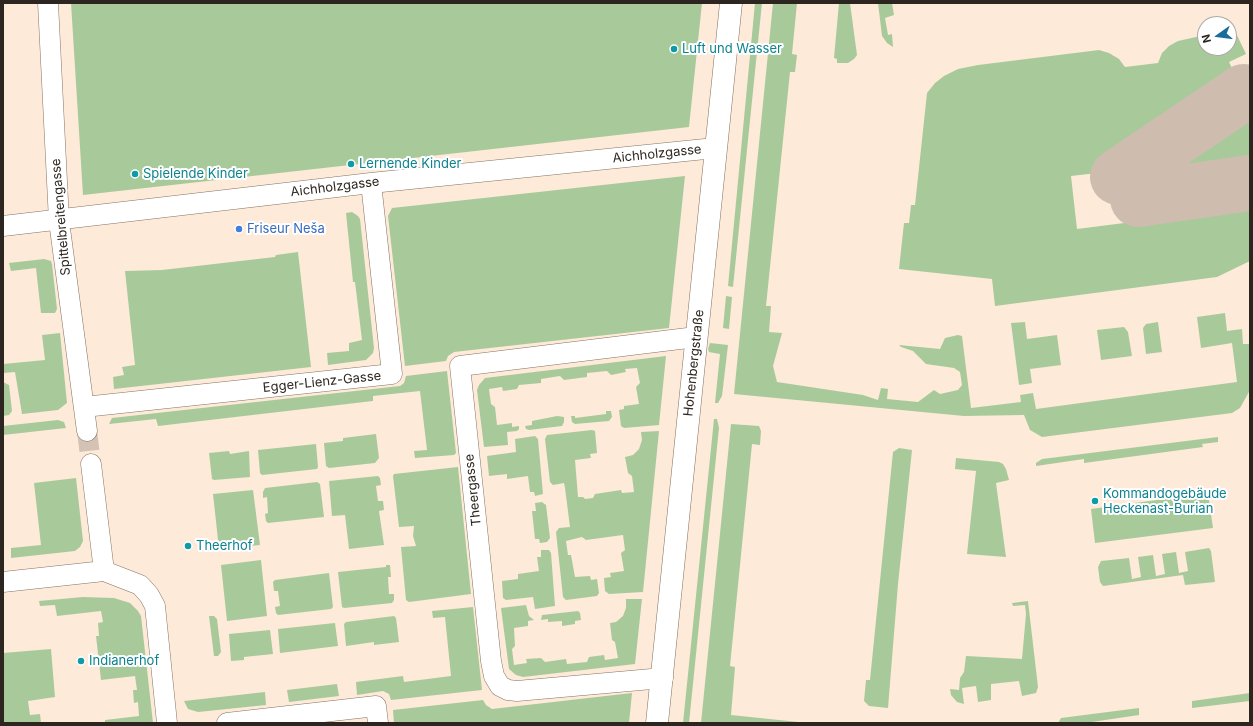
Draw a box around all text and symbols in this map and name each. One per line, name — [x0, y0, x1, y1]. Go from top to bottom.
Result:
north arrow — [1197, 16, 1237, 56]
text: N — [1199, 33, 1214, 44]
place label: Luft und Wasser — [682, 41, 782, 57]
marker: Luft und Wasser — [669, 44, 679, 54]
street label: Aichholzgasse — [612, 142, 702, 166]
place label: Lernende Kinder — [359, 156, 461, 172]
street label: Spittelbreitengasse — [48, 158, 74, 276]
marker: Lernende Kinder — [346, 159, 356, 169]
place label: Spielende Kinder — [143, 166, 248, 182]
marker: Spielende Kinder — [130, 169, 140, 179]
street label: Aichholzgasse — [290, 174, 380, 200]
place label: Friseur Neša — [247, 221, 325, 237]
marker: Friseur Neša — [234, 224, 244, 234]
street label: Hohenbergstraße — [681, 309, 707, 417]
street label: Egger-Lienz-Gasse — [262, 368, 382, 396]
street label: Theergasse — [461, 453, 485, 527]
place label: Kommandogebäude Heckenast-Burian — [1103, 486, 1227, 517]
marker: Kommandogebäude Heckenast-Burian — [1090, 496, 1100, 506]
place label: Theerhof — [196, 538, 253, 554]
marker: Theerhof — [183, 541, 193, 551]
place label: Indianerhof — [89, 653, 159, 669]
marker: Indianerhof — [76, 656, 86, 666]

